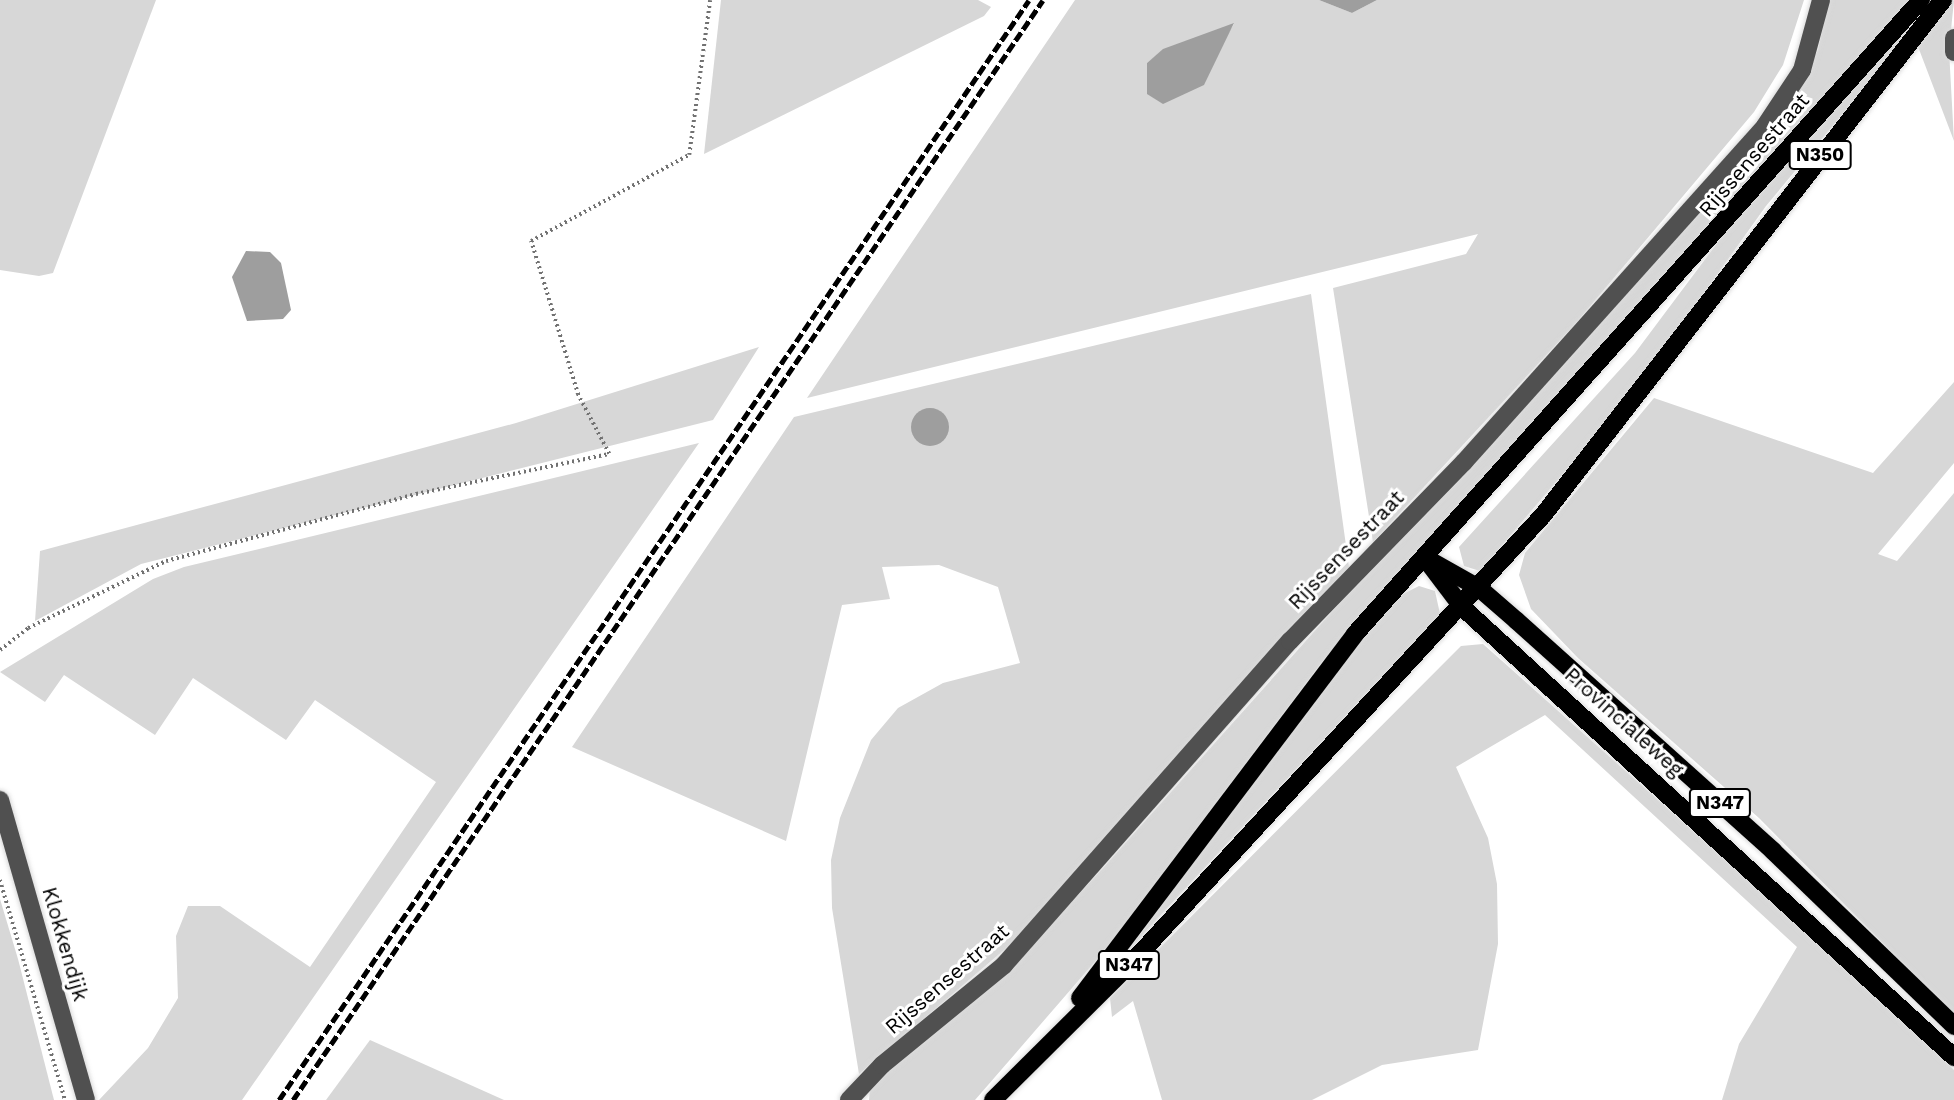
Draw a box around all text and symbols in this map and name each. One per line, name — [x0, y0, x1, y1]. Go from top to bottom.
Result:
street label: Rijssensestraat — [1693, 88, 1815, 222]
road number: N350 — [1788, 140, 1852, 170]
street label: Rijssensestraat — [1283, 485, 1409, 615]
street label: Provincialeweg — [1559, 662, 1689, 782]
road number: N347 — [1688, 788, 1752, 818]
street label: Klokkendijk — [37, 884, 93, 1004]
street label: Rijssensestraat — [880, 918, 1014, 1040]
road number: N347 — [1098, 950, 1160, 981]

